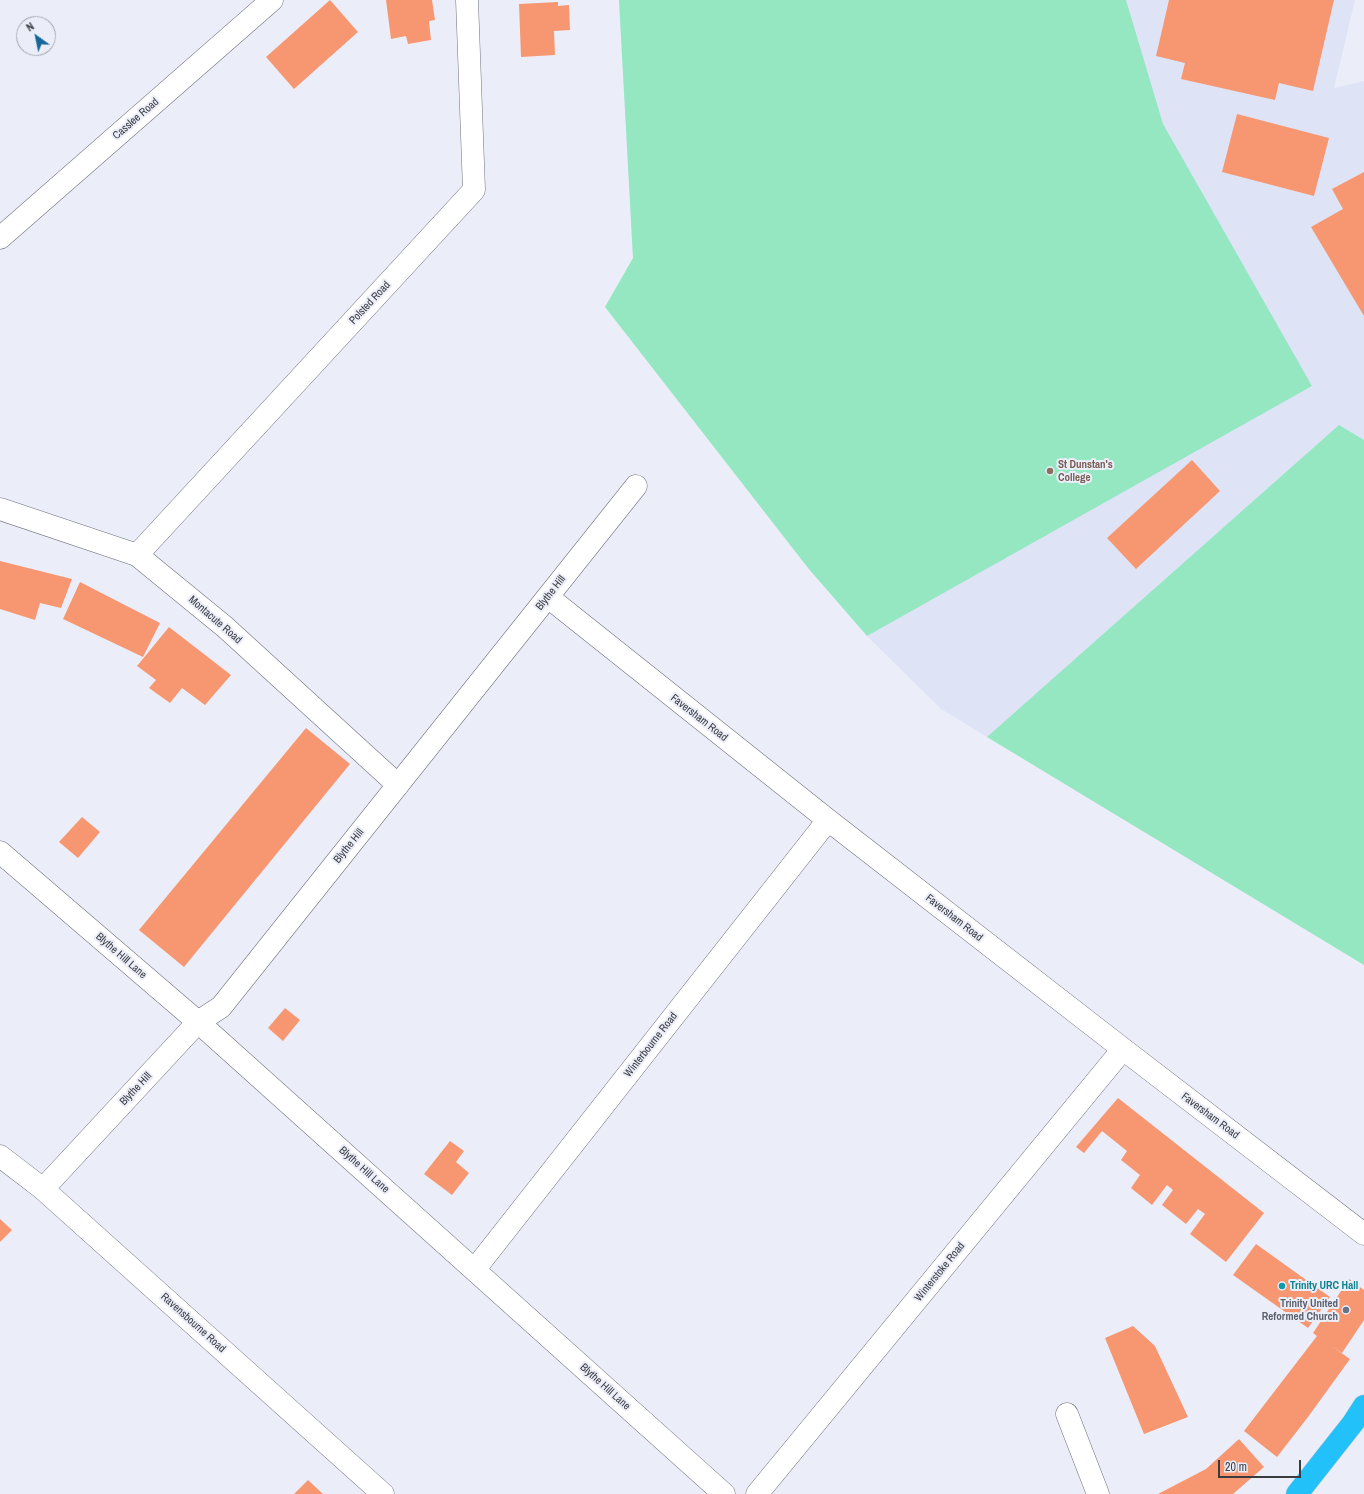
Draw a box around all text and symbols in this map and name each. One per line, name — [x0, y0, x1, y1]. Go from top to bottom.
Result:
north arrow — [16, 16, 56, 56]
text: N — [23, 19, 37, 34]
street label: Casslee Road — [110, 95, 162, 143]
street label: Polsted Road — [347, 279, 393, 327]
place label: St Dunstan's College — [1058, 458, 1113, 484]
marker: St Dunstan's College — [1045, 466, 1055, 476]
street label: Blythe Hill — [533, 573, 569, 613]
street label: Montacute Road — [186, 593, 244, 647]
street label: Faversham Road — [668, 692, 730, 744]
street label: Blythe Hill — [331, 826, 367, 866]
street label: Faversham Road — [923, 892, 985, 944]
street label: Blythe Hill Lane — [93, 930, 149, 982]
street label: Winterbourne Road — [622, 1010, 680, 1080]
street label: Blythe Hill — [117, 1070, 155, 1108]
street label: Faversham Road — [1179, 1090, 1241, 1142]
street label: Blythe Hill Lane — [336, 1144, 392, 1196]
street label: Winterstoke Road — [912, 1240, 968, 1304]
place label: Trinity URC Hall — [1290, 1279, 1358, 1293]
marker: Trinity URC Hall — [1277, 1281, 1287, 1291]
street label: Ravensbourne Road — [158, 1290, 228, 1356]
place label: Trinity United Reformed Church — [1262, 1297, 1338, 1323]
marker: Trinity United Reformed Church — [1341, 1305, 1351, 1315]
street label: Blythe Hill Lane — [577, 1361, 633, 1413]
scale bar — [1220, 1452, 1303, 1478]
text: 20 m — [1225, 1459, 1247, 1475]

